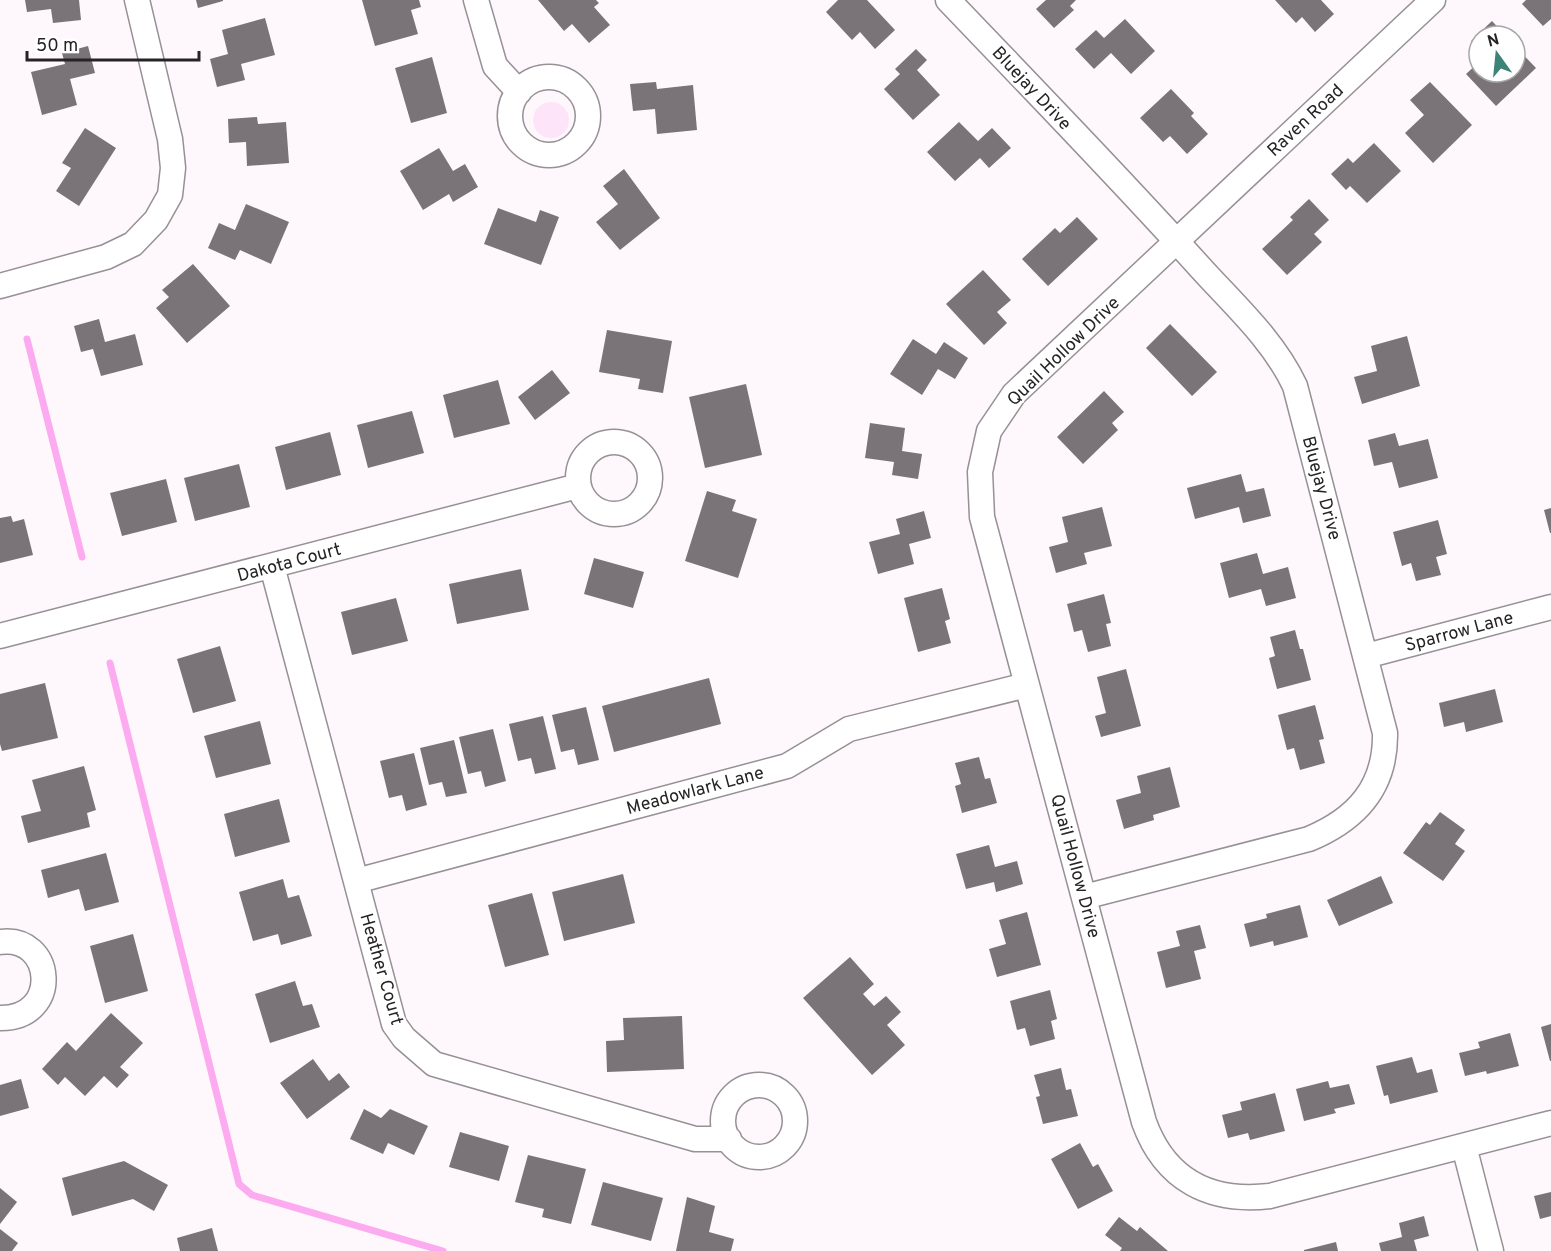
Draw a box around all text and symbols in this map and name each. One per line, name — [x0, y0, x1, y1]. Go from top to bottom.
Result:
scale bar — [27, 24, 200, 62]
north arrow — [1467, 24, 1527, 84]
text: N — [1485, 30, 1502, 53]
text: 50 m — [36, 35, 78, 58]
street label: Bluejay Drive — [986, 42, 1076, 136]
street label: Raven Road — [1263, 80, 1349, 162]
street label: Quail Hollow Drive — [1003, 292, 1125, 412]
street label: Bluejay Drive — [1296, 434, 1345, 543]
street label: Dakota Court — [235, 539, 344, 588]
street label: Sparrow Lane — [1403, 607, 1516, 658]
street label: Meadowlark Lane — [624, 762, 767, 821]
street label: Quail Hollow Drive — [1044, 792, 1105, 941]
street label: Heather Court — [354, 911, 408, 1028]

